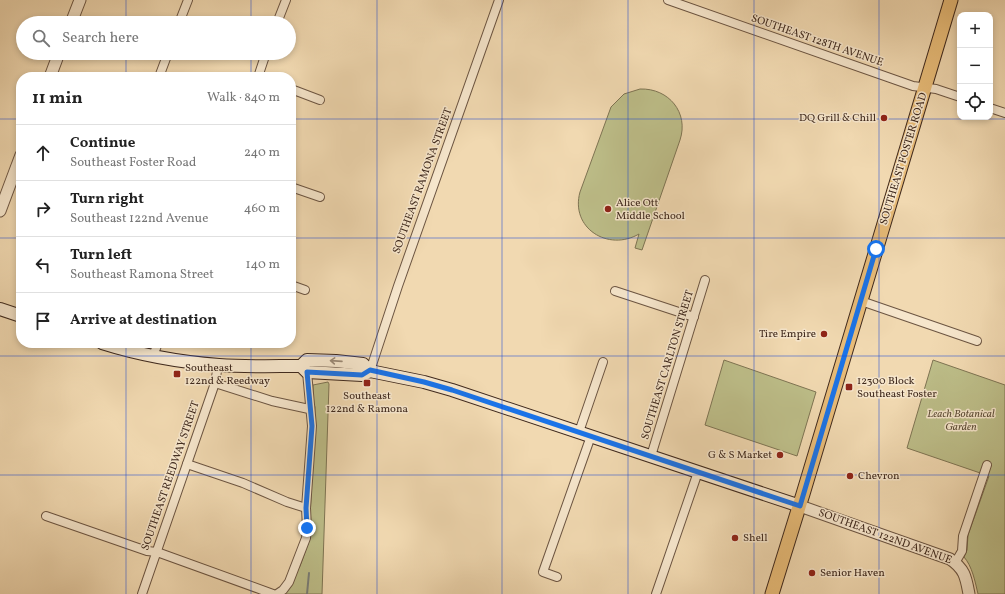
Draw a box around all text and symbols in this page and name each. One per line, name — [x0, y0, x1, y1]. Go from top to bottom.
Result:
street label: SOUTHEAST 128TH AVENUE — [749, 11, 886, 71]
map controls — [957, 12, 993, 120]
button: + — [957, 12, 993, 48]
search box — [16, 16, 296, 60]
icon: search — [30, 27, 52, 49]
text: Search here — [62, 28, 139, 49]
button: − — [957, 48, 993, 84]
button: locate — [957, 84, 993, 120]
text: 11 min — [32, 87, 83, 110]
text: Walk · 840 m — [207, 89, 280, 107]
street label: SOUTHEAST FOSTER ROAD — [877, 91, 931, 227]
street label: SOUTHEAST RAMONA STREET — [390, 105, 457, 256]
place label: DQ Grill & Chill — [799, 111, 876, 126]
marker: DQ Grill & Chill — [879, 113, 889, 123]
text: Continue — [70, 133, 135, 154]
icon: ahead — [32, 142, 54, 164]
text: 240 m — [244, 144, 280, 162]
text: Southeast Foster Road — [70, 154, 196, 172]
text: Turn right — [70, 189, 144, 210]
place label: Alice Ott Middle School — [616, 196, 685, 224]
icon: right — [32, 198, 54, 220]
text: 460 m — [244, 200, 280, 218]
marker: Alice Ott Middle School — [603, 204, 613, 214]
text: Southeast 122nd Avenue — [70, 210, 208, 228]
route start — [867, 240, 885, 258]
text: Turn left — [70, 245, 132, 266]
icon: left — [32, 254, 54, 276]
text: 140 m — [246, 256, 280, 274]
text: Southeast Ramona Street — [70, 266, 214, 284]
street label: SOUTHEAST CARLTON STREET — [638, 288, 698, 442]
icon: arrive — [32, 310, 54, 332]
text: Arrive at destination — [70, 310, 217, 331]
place label: Tire Empire — [759, 327, 816, 342]
marker: Tire Empire — [819, 329, 829, 339]
one-way arrow — [330, 358, 343, 365]
place label: Southeast 122nd & Reedway — [185, 361, 270, 389]
marker: Southeast 122nd & Reedway — [172, 369, 182, 379]
place label: 12300 Block Southeast Foster — [857, 374, 937, 402]
marker: Southeast 122nd & Ramona — [362, 378, 372, 388]
marker: 12300 Block Southeast Foster — [844, 382, 854, 392]
place label: Southeast 122nd & Ramona — [326, 389, 409, 417]
street label: SOUTHEAST REEDWAY STREET — [138, 399, 204, 553]
park label: Leach Botanical Garden — [927, 407, 995, 435]
place label: G & S Market — [708, 448, 772, 463]
marker: G & S Market — [775, 450, 785, 460]
place label: Chevron — [858, 469, 900, 484]
marker: Chevron — [845, 471, 855, 481]
street label: SOUTHEAST 122ND AVENUE — [816, 506, 954, 568]
route end — [298, 519, 316, 537]
place label: Shell — [743, 531, 767, 546]
marker: Shell — [730, 533, 740, 543]
place label: Senior Haven — [820, 566, 885, 581]
marker: Senior Haven — [807, 568, 817, 578]

